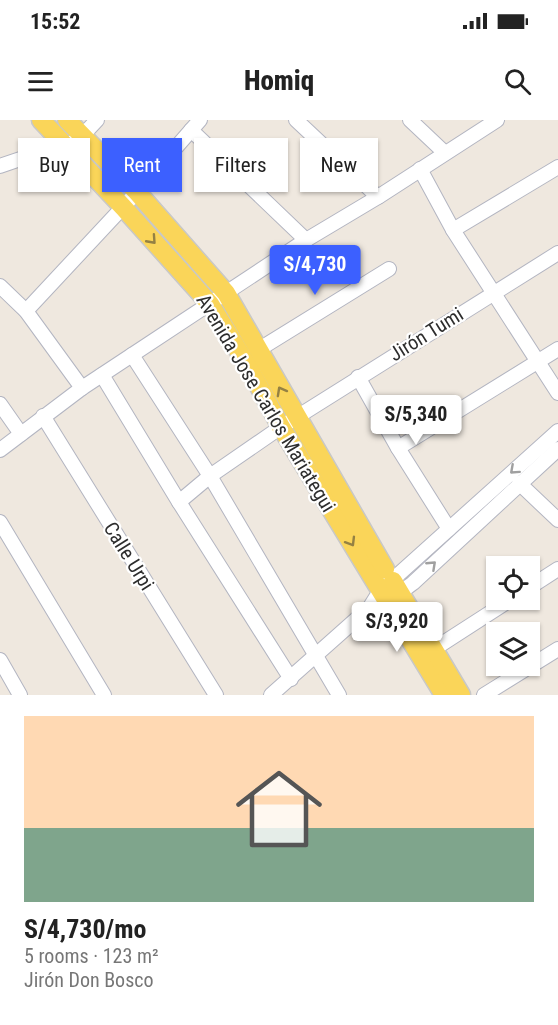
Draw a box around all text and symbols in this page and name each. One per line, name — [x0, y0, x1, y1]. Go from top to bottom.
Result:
text: 15:52 — [30, 9, 81, 34]
icon: menu — [24, 65, 57, 98]
text: Homiq — [244, 65, 314, 97]
icon: search — [501, 65, 534, 98]
chip: Buy — [18, 138, 90, 192]
chip: Rent — [102, 138, 182, 192]
chip: Filters — [194, 138, 288, 192]
chip: New — [300, 138, 378, 192]
one-way arrow — [145, 233, 156, 243]
pin: S/4,730 — [260, 245, 370, 296]
text: S/4,730 — [284, 252, 346, 276]
street label: Avenida Jose Carlos Mariategui — [191, 290, 341, 516]
street label: Jirón Tumi — [384, 302, 468, 366]
one-way arrow — [277, 387, 289, 397]
pin: S/5,340 — [361, 395, 471, 446]
text: S/5,340 — [385, 402, 447, 426]
one-way arrow — [511, 463, 521, 474]
street label: Calle Urpi — [99, 517, 159, 595]
one-way arrow — [343, 536, 355, 546]
map controls — [486, 556, 540, 676]
button: locate — [486, 556, 540, 610]
one-way arrow — [426, 561, 436, 572]
pin: S/3,920 — [342, 602, 452, 653]
text: S/3,920 — [366, 609, 428, 633]
button: layers — [486, 622, 540, 676]
icon: home — [225, 755, 333, 863]
text: S/4,730/mo — [24, 914, 146, 944]
text: 5 rooms · 123 m² — [24, 944, 159, 968]
text: Jirón Don Bosco — [24, 968, 154, 992]

